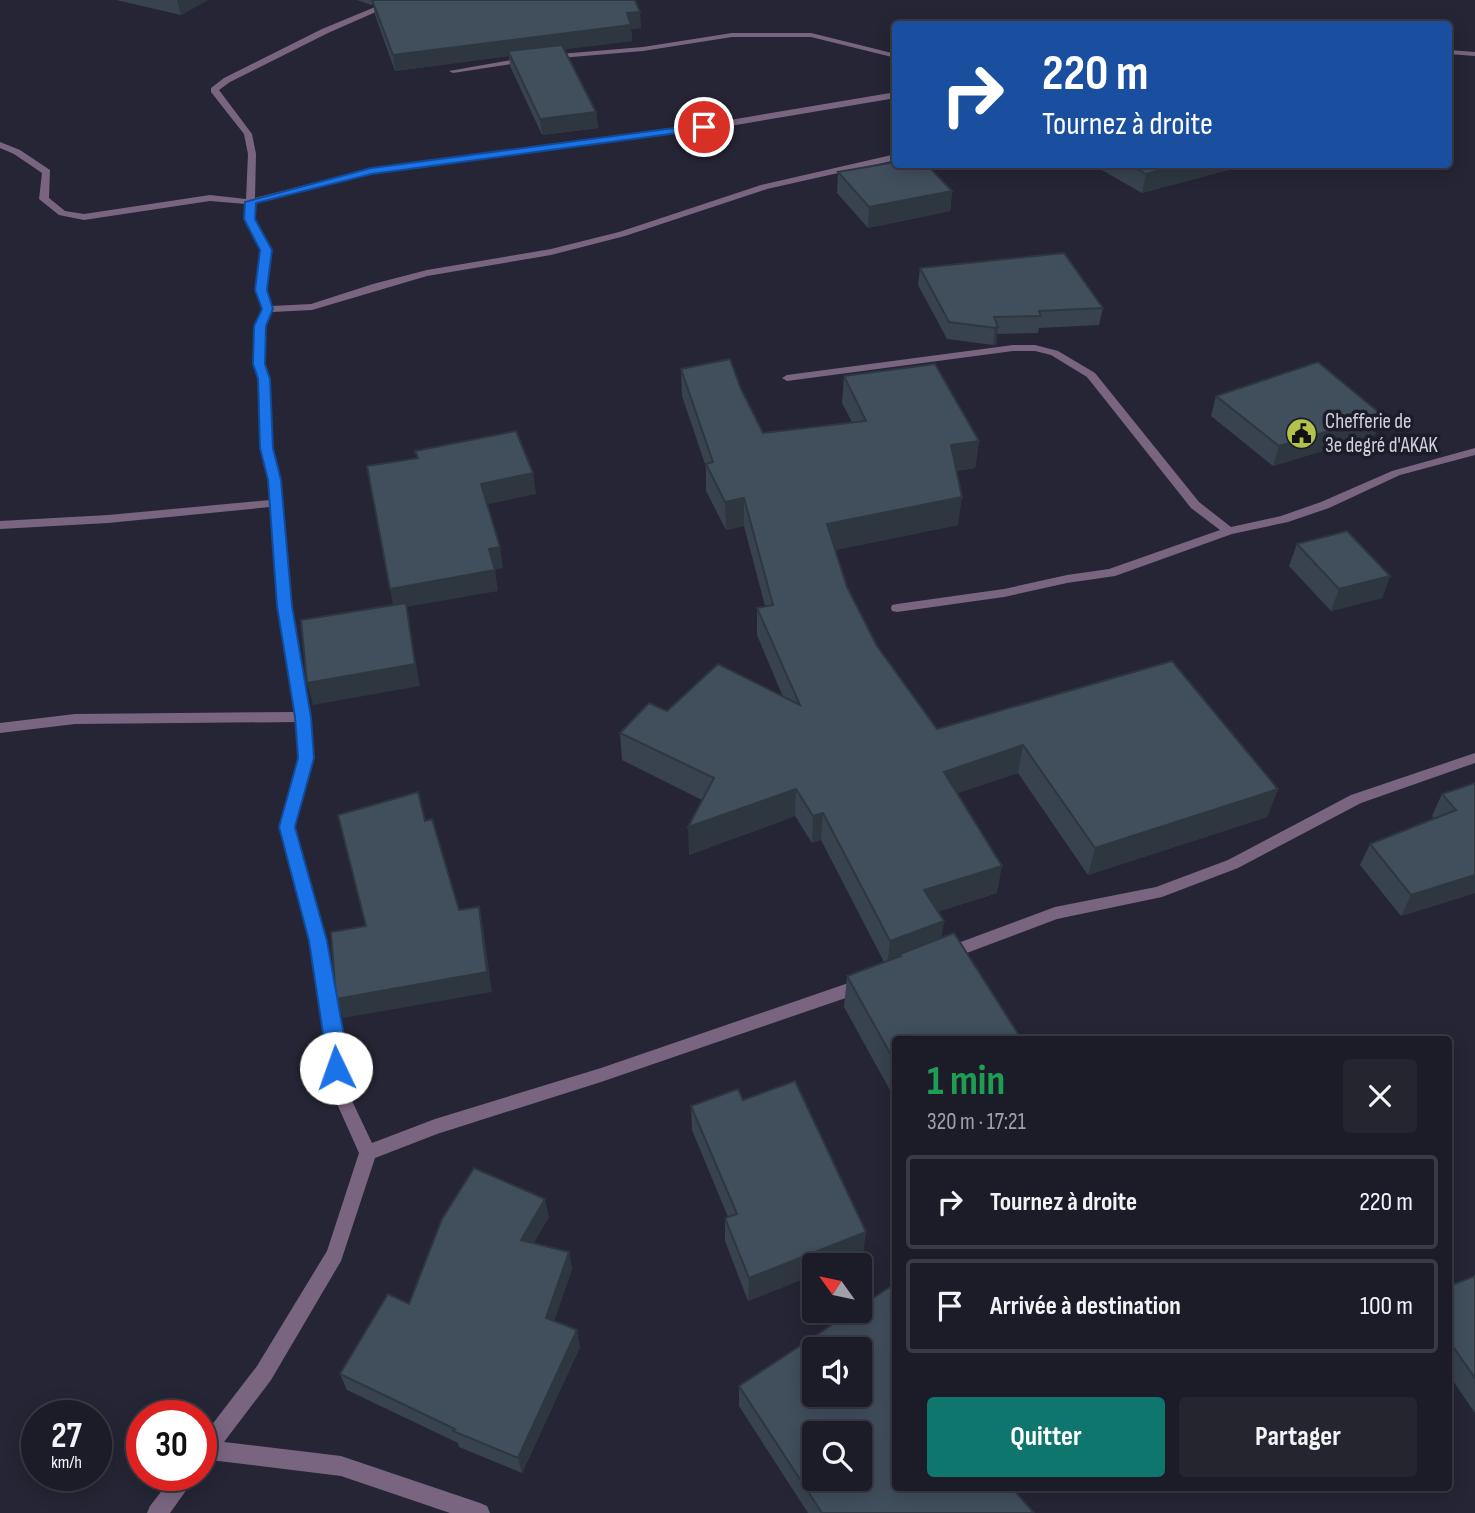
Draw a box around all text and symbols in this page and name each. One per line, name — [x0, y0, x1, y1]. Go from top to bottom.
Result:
text: 220 m — [1042, 45, 1148, 104]
icon: right — [927, 49, 1018, 140]
pin — [674, 97, 734, 157]
text: Tournez à droite — [1042, 105, 1213, 144]
icon: arrive — [685, 108, 723, 146]
place label: Chefferie de 3e degré d'AKAK — [1325, 409, 1438, 458]
public building icon: Chefferie de 3e degré d'AKAK — [1285, 416, 1319, 450]
position arrow — [299, 1031, 373, 1105]
text: 1 min — [927, 1056, 1005, 1107]
button: close — [1343, 1059, 1417, 1133]
text: 320 m · 17:21 — [927, 1108, 1026, 1136]
icon: right — [931, 1183, 969, 1221]
text: Tournez à droite — [990, 1187, 1137, 1218]
text: 220 m — [1359, 1187, 1413, 1218]
north arrow — [802, 1253, 872, 1323]
map controls — [802, 1253, 872, 1491]
icon: arrive — [931, 1287, 969, 1325]
text: Arrivée à destination — [990, 1291, 1181, 1322]
text: 100 m — [1360, 1291, 1413, 1322]
button: sound — [802, 1337, 872, 1407]
button: Quitter — [927, 1397, 1165, 1477]
button: Partager — [1179, 1397, 1417, 1477]
speed limit sign: 30 — [126, 1400, 217, 1491]
text: 27 — [51, 1415, 82, 1458]
button: search — [802, 1421, 872, 1491]
text: km/h — [51, 1452, 82, 1473]

